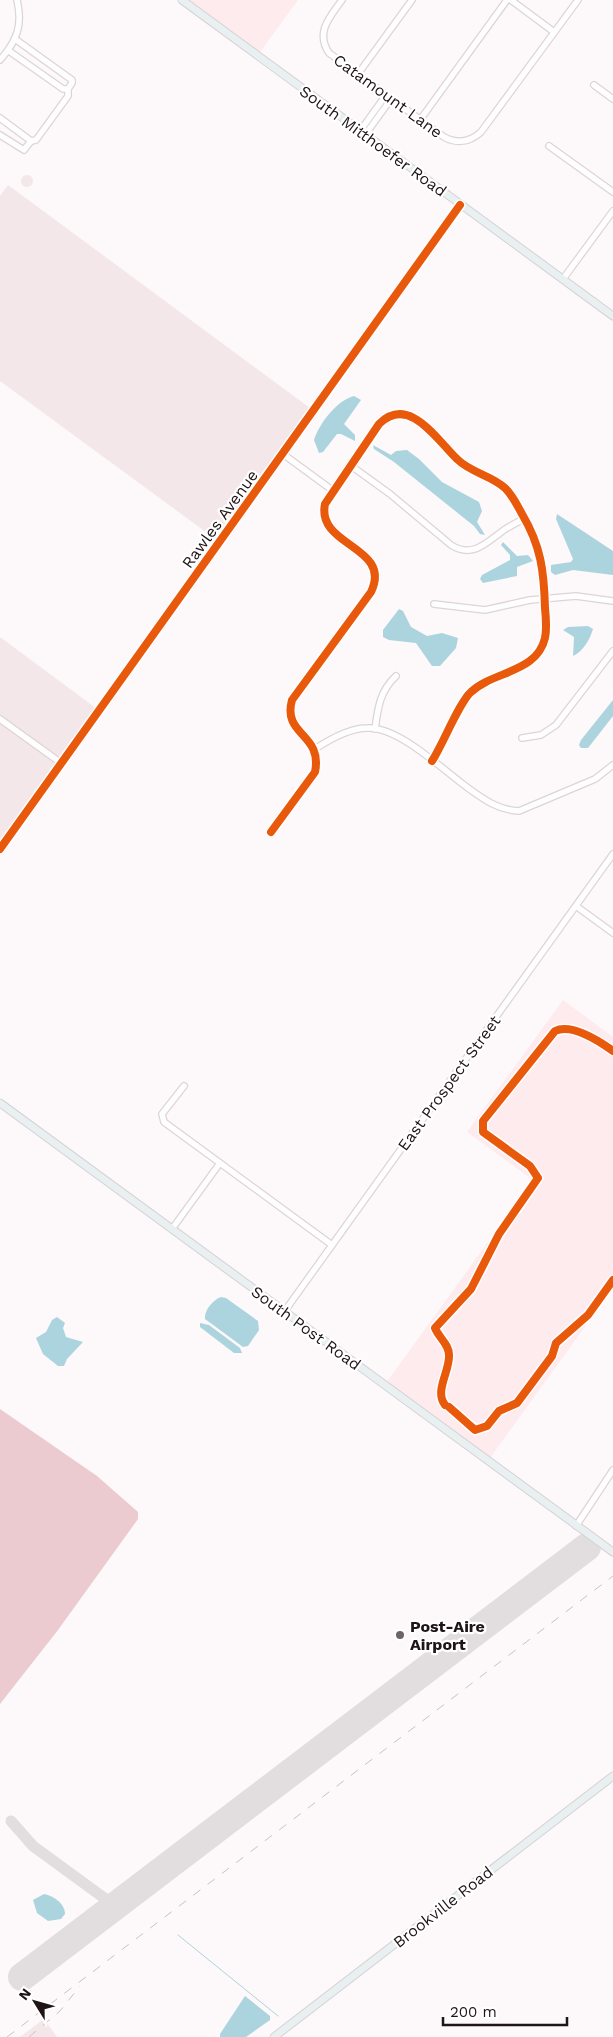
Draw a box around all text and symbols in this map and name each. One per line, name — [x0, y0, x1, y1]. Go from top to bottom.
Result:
street label: Catamount Lane — [330, 50, 446, 142]
street label: South Mitthoefer Road — [296, 81, 450, 201]
street label: Rawles Avenue — [178, 466, 262, 572]
street label: East Prospect Street — [394, 1011, 505, 1154]
street label: South Post Road — [248, 1282, 364, 1374]
place label: Post-Aire Airport — [410, 1617, 485, 1654]
marker: Post-Aire Airport — [394, 1629, 406, 1641]
street label: Brookville Road — [389, 1862, 497, 1952]
north arrow — [10, 1977, 60, 2027]
text: N — [15, 1985, 34, 2003]
scale bar — [443, 1994, 567, 2026]
text: 200 m — [450, 2003, 497, 2021]

